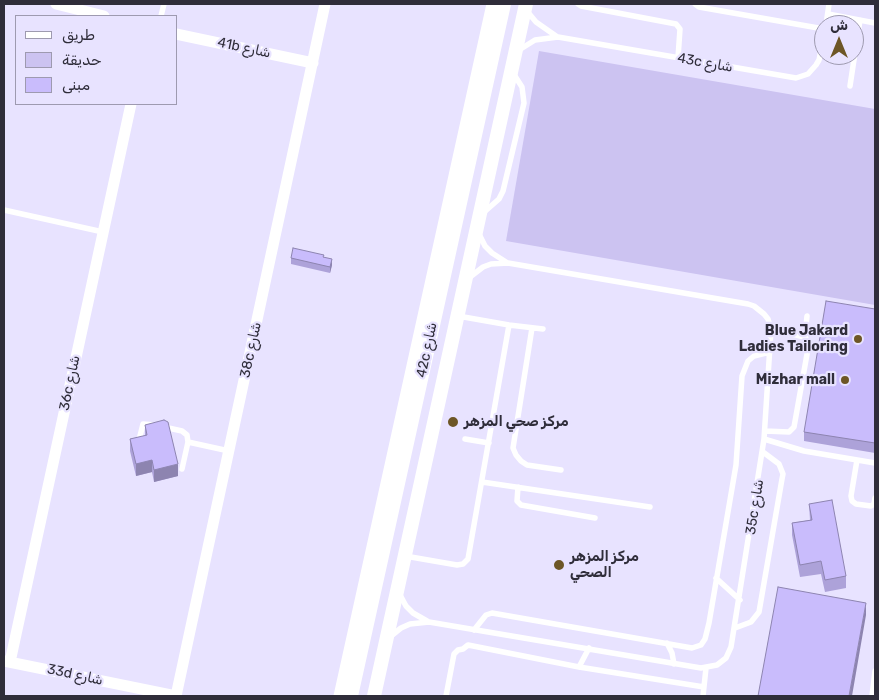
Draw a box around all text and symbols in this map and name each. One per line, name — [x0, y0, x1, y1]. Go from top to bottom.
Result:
legend — [15, 15, 178, 105]
north arrow — [814, 15, 864, 65]
text: ش — [830, 17, 848, 34]
text: طريق — [62, 26, 95, 44]
street label: 41b شارع — [216, 34, 272, 62]
street label: 43c شارع — [676, 50, 734, 76]
text: حديقة — [62, 51, 102, 69]
text: مبنى — [62, 76, 90, 94]
street label: 38c شارع — [237, 321, 265, 379]
street label: 42c شارع — [413, 321, 441, 379]
place label: Blue Jakard Ladies Tailoring — [739, 323, 848, 356]
marker: Blue Jakard Ladies Tailoring — [852, 333, 864, 345]
street label: 36c شارع — [56, 354, 84, 412]
place label: Mizhar mall — [756, 372, 835, 388]
marker: Mizhar mall — [839, 374, 851, 386]
place label: مركز صحي المزهر — [464, 414, 569, 430]
marker: مركز صحي المزهر — [446, 415, 460, 429]
street label: 35c شارع — [742, 478, 768, 536]
place label: مركز المزهر الصحي — [570, 549, 639, 582]
marker: مركز المزهر الصحي — [552, 558, 566, 572]
street label: 33d شارع — [46, 661, 104, 689]

